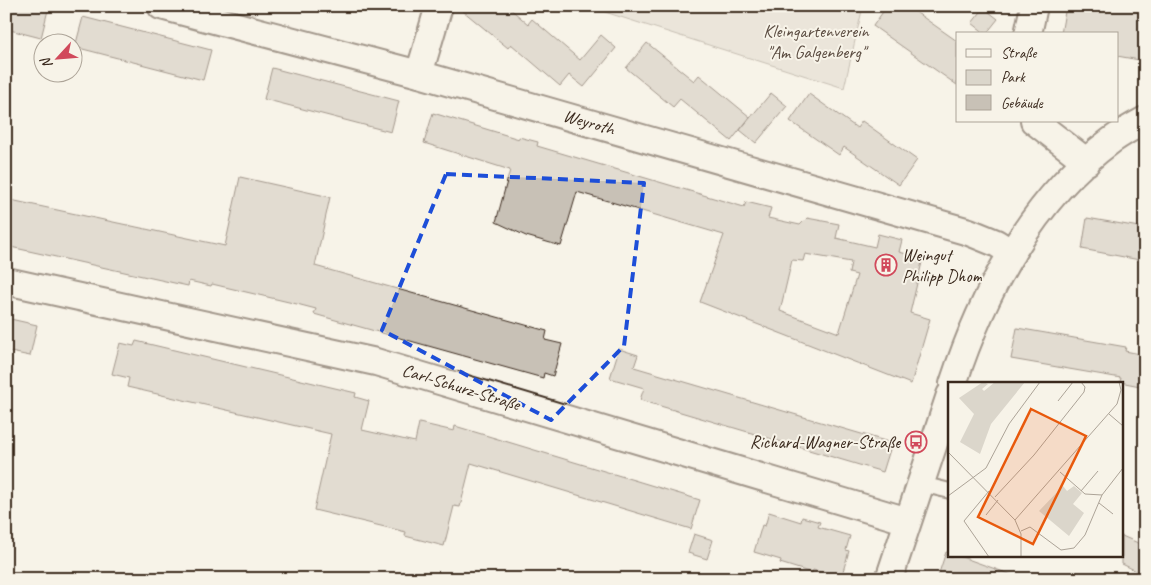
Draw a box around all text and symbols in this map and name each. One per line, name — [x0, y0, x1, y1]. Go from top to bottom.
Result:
park label: Kleingartenverein "Am Galgenberg" — [763, 20, 870, 63]
north arrow — [32, 32, 82, 82]
legend — [956, 32, 1118, 122]
text: Straße — [1001, 44, 1037, 63]
text: N — [36, 54, 56, 71]
text: Park — [1001, 68, 1026, 87]
text: Gebäude — [1001, 94, 1044, 113]
street label: Weyroth — [561, 104, 619, 140]
place label: Weingut Philipp Dhom — [902, 244, 983, 287]
building icon: Weingut Philipp Dhom — [874, 253, 898, 277]
street label: Carl-Schurz-Straße — [400, 359, 524, 416]
inset map — [948, 382, 1124, 558]
bus stop icon: Richard-Wagner-Straße — [904, 430, 928, 454]
place label: Richard-Wagner-Straße — [750, 431, 901, 453]

